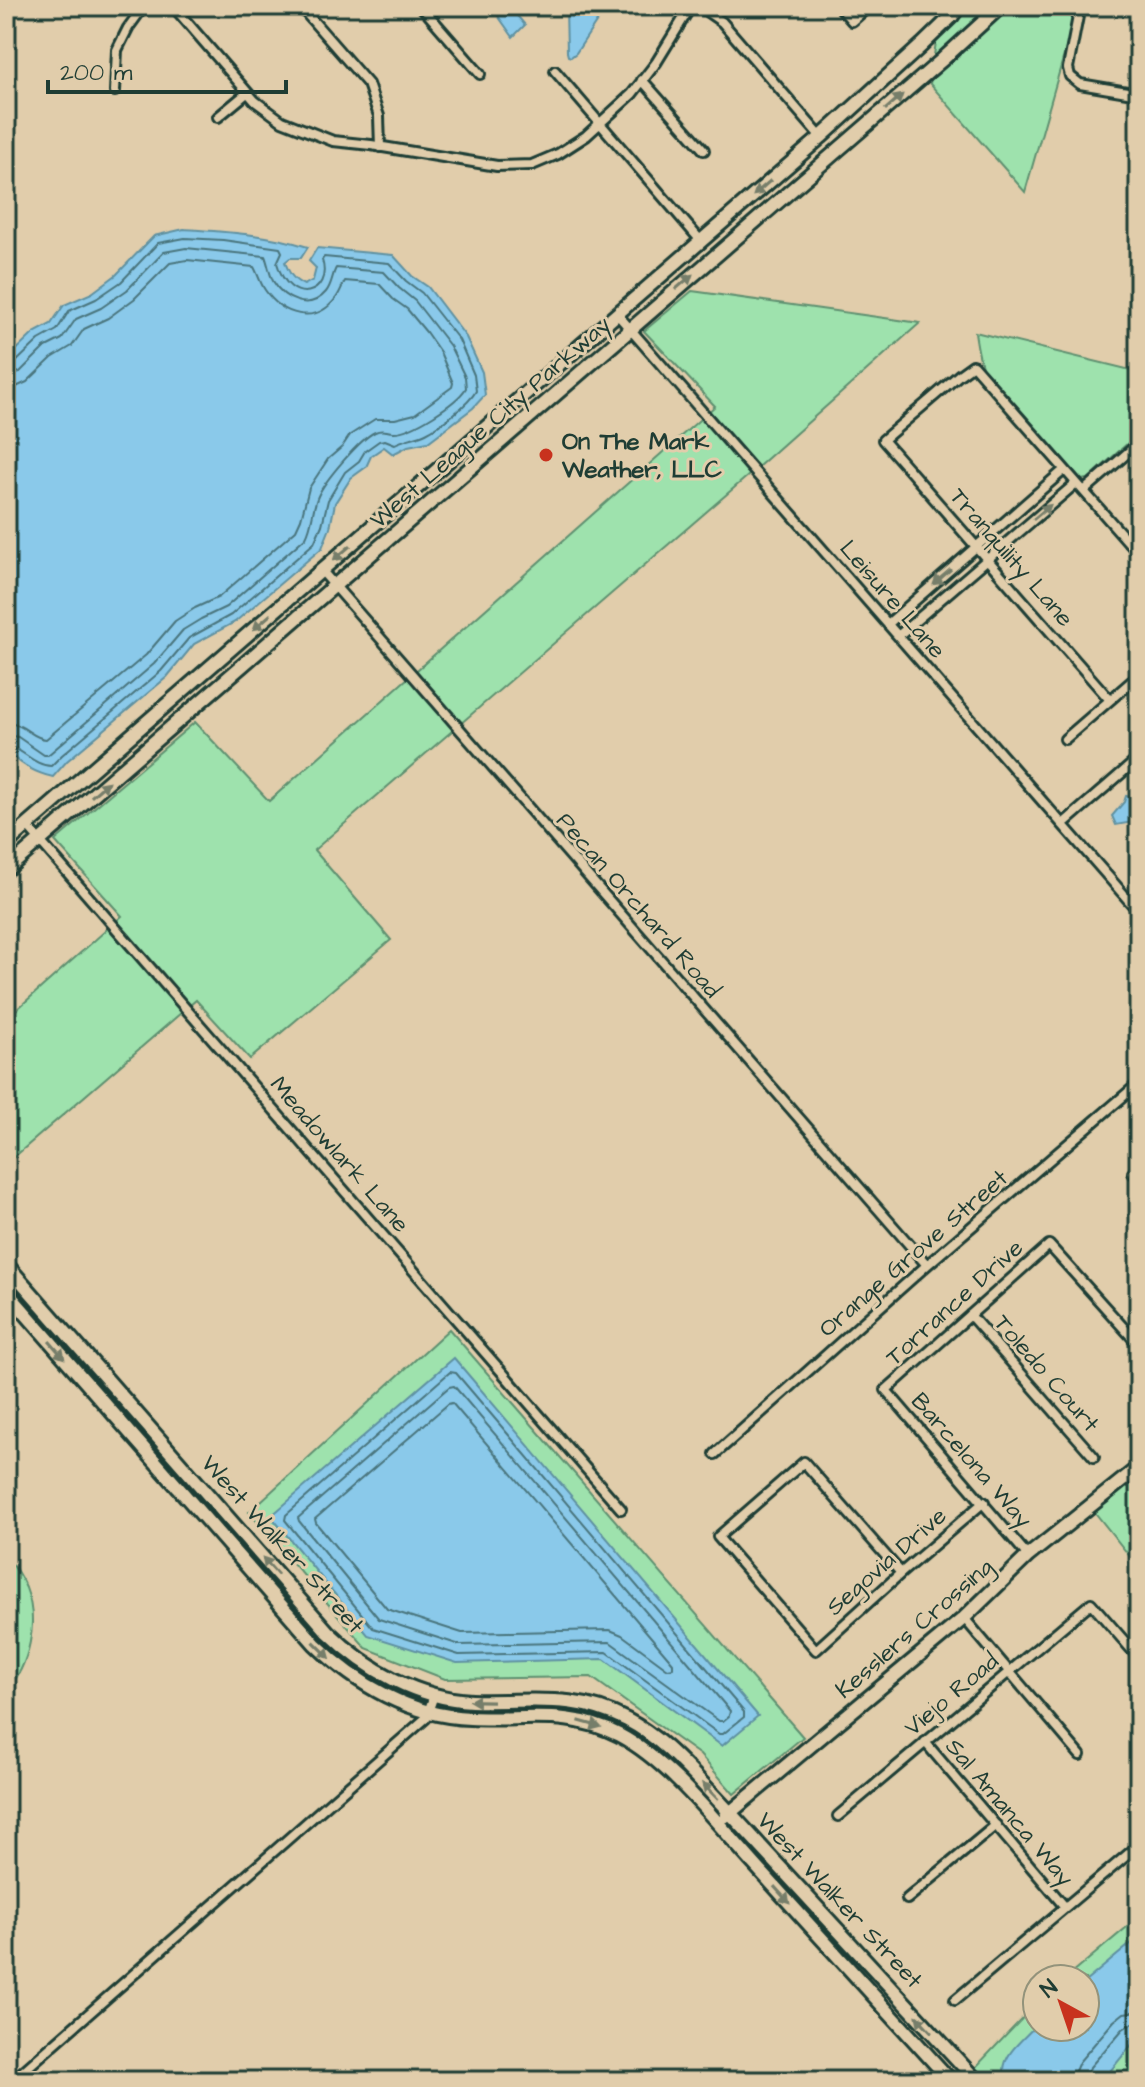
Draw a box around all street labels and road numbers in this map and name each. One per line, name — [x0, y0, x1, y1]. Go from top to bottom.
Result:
street label: West League City Parkway — [363, 308, 619, 538]
street label: Tranquility Lane — [940, 481, 1081, 635]
street label: Leisure Lane — [831, 533, 953, 666]
street label: Pecan Orchard Road — [548, 805, 729, 1006]
street label: Meadowlark Lane — [262, 1069, 417, 1240]
street label: Orange Grove Street — [812, 1162, 1017, 1346]
street label: Torrance Drive — [878, 1232, 1031, 1374]
street label: Toledo Court — [985, 1307, 1107, 1440]
street label: Barcelona Way — [902, 1385, 1040, 1537]
street label: West Walker Street — [193, 1448, 372, 1642]
street label: Segovia Drive — [819, 1500, 955, 1625]
street label: Kesslers Crossing — [828, 1551, 1002, 1708]
street label: Viejo Road — [897, 1645, 1006, 1744]
street label: Sal Amanca Way — [936, 1731, 1081, 1895]
street label: West Walker Street — [748, 1805, 930, 1997]

